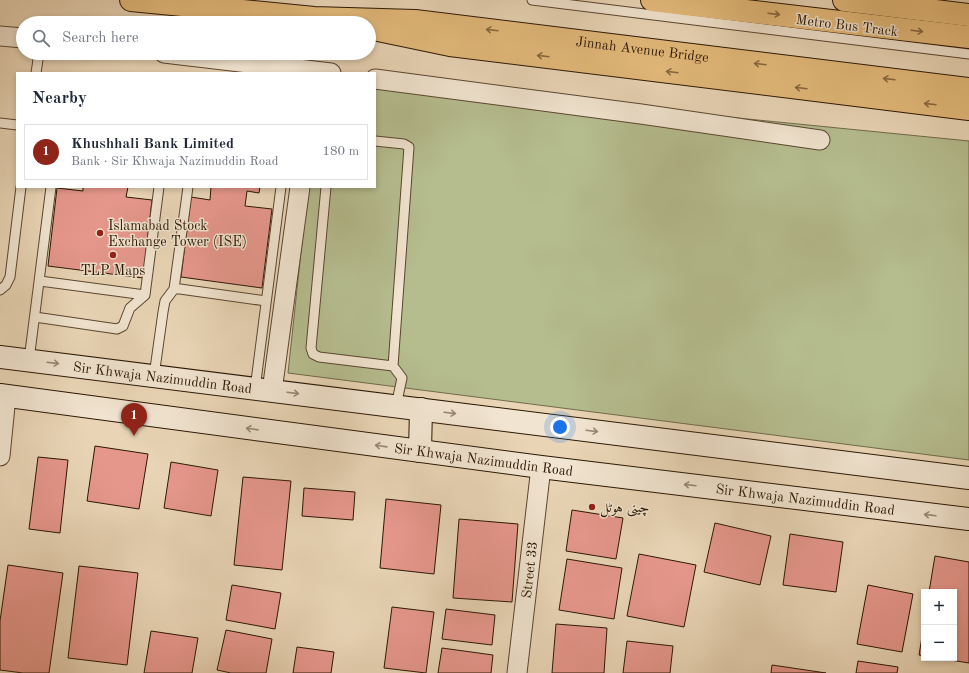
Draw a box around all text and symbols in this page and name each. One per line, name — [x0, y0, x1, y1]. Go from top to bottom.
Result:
one-way arrow — [767, 10, 780, 18]
street label: Metro Bus Track — [795, 13, 899, 39]
search box — [16, 16, 376, 60]
icon: search — [30, 27, 52, 49]
one-way arrow — [486, 27, 499, 34]
one-way arrow — [910, 27, 923, 34]
text: Search here — [62, 31, 139, 46]
street label: Jinnah Avenue Bridge — [575, 35, 710, 65]
one-way arrow — [537, 52, 550, 60]
one-way arrow — [754, 60, 767, 67]
one-way arrow — [666, 68, 679, 76]
one-way arrow — [883, 76, 896, 83]
one-way arrow — [795, 84, 808, 92]
text: Nearby — [32, 90, 87, 107]
one-way arrow — [924, 100, 937, 108]
text: Khushhali Bank Limited — [71, 137, 234, 152]
text: 1 — [42, 145, 50, 158]
text: 180 m — [322, 145, 359, 158]
text: Bank · Sir Khwaja Nazimuddin Road — [71, 155, 278, 168]
place label: Islamabad Stock Exchange Tower (ISE) — [108, 219, 247, 249]
marker: Islamabad Stock Exchange Tower (ISE) — [95, 228, 105, 238]
marker: TLP Maps — [108, 250, 118, 260]
place label: TLP Maps — [81, 264, 145, 278]
one-way arrow — [46, 359, 59, 367]
street label: Sir Khwaja Nazimuddin Road — [72, 360, 253, 396]
one-way arrow — [286, 389, 299, 397]
pin: 1 — [121, 403, 147, 436]
one-way arrow — [443, 409, 456, 417]
your location — [550, 417, 570, 437]
one-way arrow — [246, 425, 259, 433]
one-way arrow — [585, 427, 598, 435]
one-way arrow — [374, 442, 387, 450]
street label: Sir Khwaja Nazimuddin Road — [393, 442, 574, 479]
one-way arrow — [684, 482, 697, 489]
street label: Sir Khwaja Nazimuddin Road — [715, 482, 896, 518]
place label: چینی ہوٹل — [600, 501, 650, 518]
marker: چینی ہوٹل — [587, 502, 597, 512]
one-way arrow — [924, 511, 937, 518]
street label: Street 33 — [520, 541, 540, 599]
map controls — [921, 589, 957, 661]
button: + — [921, 589, 957, 625]
button: − — [921, 625, 957, 661]

